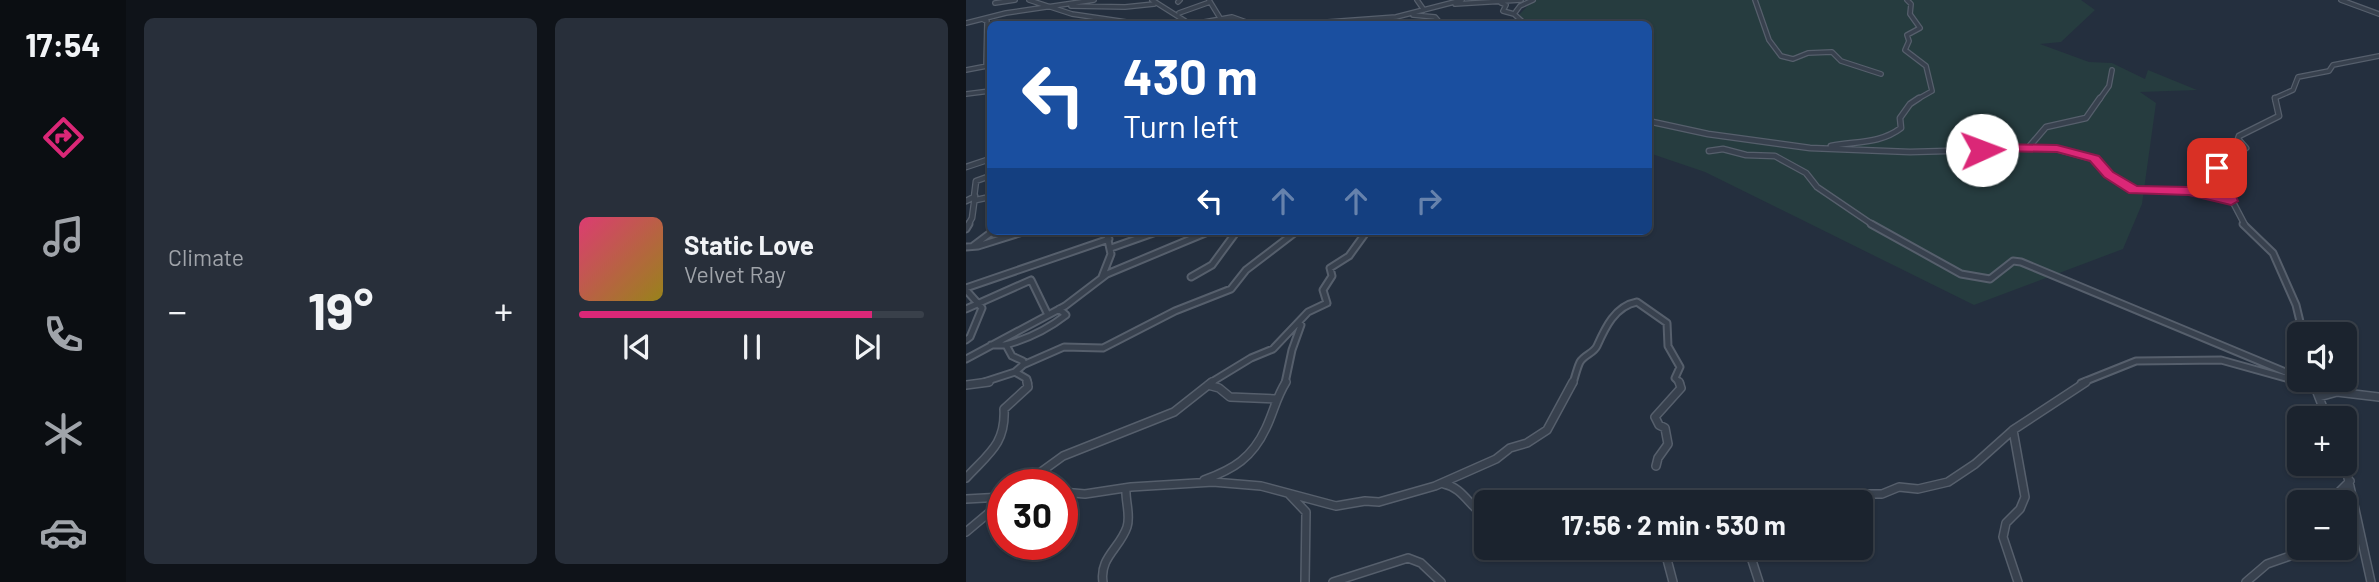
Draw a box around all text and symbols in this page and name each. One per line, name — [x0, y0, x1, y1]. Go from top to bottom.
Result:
text: 17:54 — [25, 25, 101, 63]
text: 430 m — [1123, 46, 1258, 105]
icon: left — [1008, 49, 1099, 140]
text: Turn left — [1123, 106, 1240, 144]
icon: directions — [39, 113, 88, 162]
position arrow — [1945, 113, 2019, 187]
pin — [2187, 138, 2247, 198]
icon: arrive — [2198, 149, 2236, 187]
icon: left — [1191, 182, 1229, 220]
icon: ahead — [1264, 182, 1302, 220]
icon: ahead — [1337, 182, 1375, 220]
icon: right — [1410, 182, 1448, 220]
icon: music — [39, 212, 88, 261]
text: Static Love — [684, 229, 814, 260]
text: Climate — [168, 243, 244, 271]
text: Velvet Ray — [684, 260, 786, 288]
text: 19° — [308, 278, 373, 340]
text: − — [168, 287, 187, 333]
text: + — [494, 287, 513, 333]
icon: phone — [39, 310, 88, 359]
map controls — [2287, 322, 2357, 560]
button: sound — [2287, 322, 2357, 392]
icon: previous — [618, 328, 656, 366]
icon: pause — [733, 328, 771, 366]
icon: next — [848, 328, 886, 366]
button: + — [2287, 406, 2357, 476]
icon: climate — [39, 409, 88, 458]
speed limit sign: 30 — [987, 469, 1078, 560]
button: − — [2287, 490, 2357, 560]
icon: car — [39, 508, 88, 557]
text: 17:56 · 2 min · 530 m — [1561, 509, 1786, 540]

